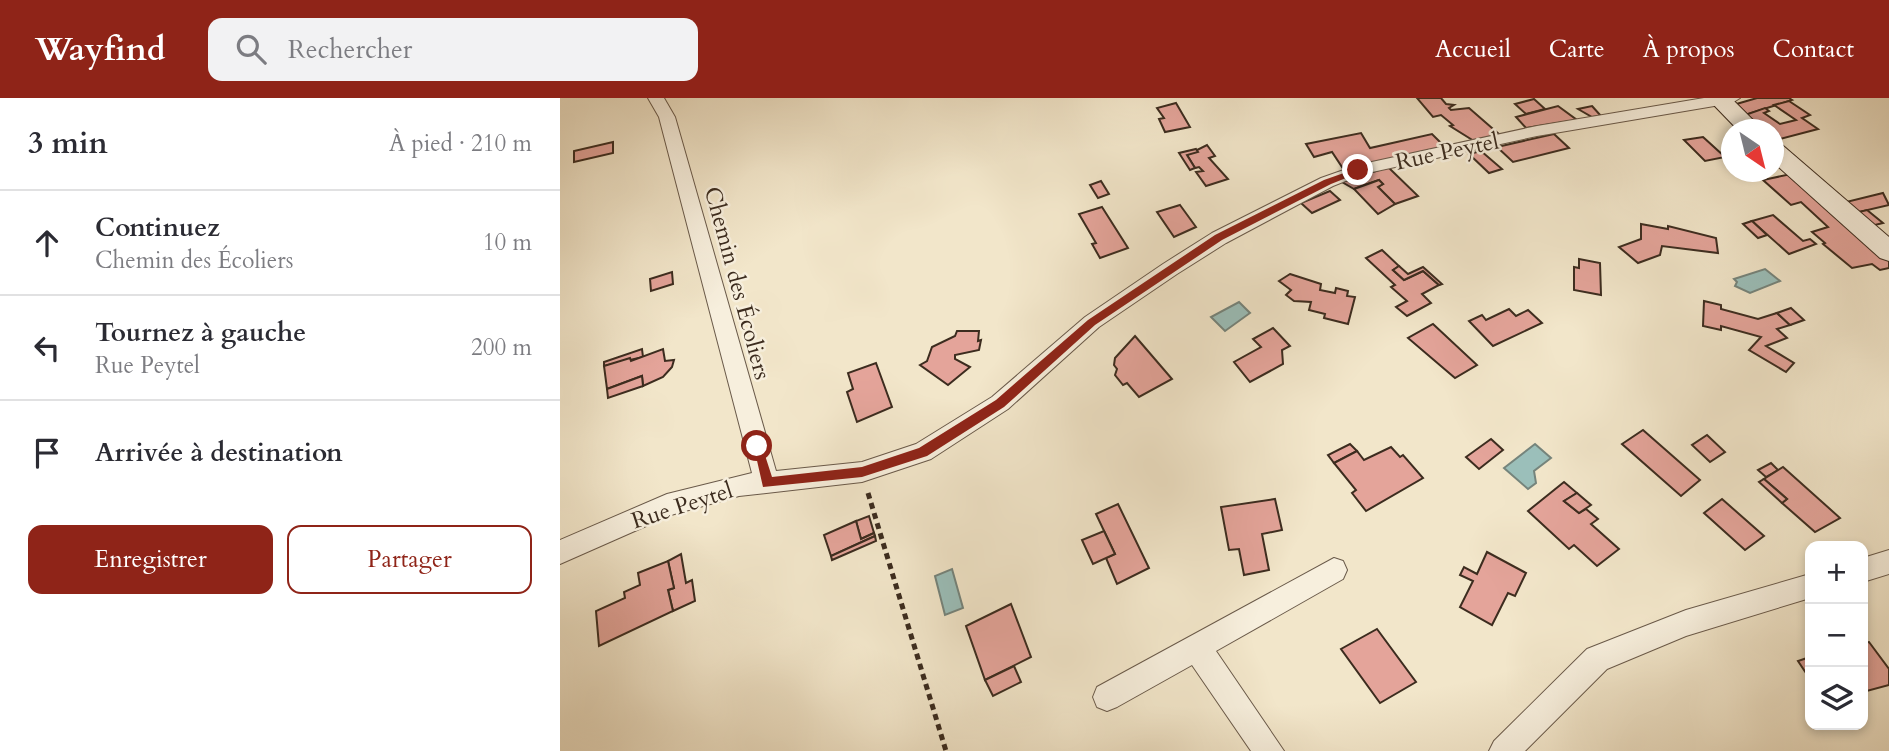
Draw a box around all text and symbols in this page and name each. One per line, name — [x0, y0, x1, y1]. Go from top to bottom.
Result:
search box — [208, 18, 698, 81]
text: Wayfind — [35, 27, 166, 72]
icon: search — [232, 30, 270, 68]
text: Rechercher — [288, 32, 412, 67]
text: Accueil — [1435, 33, 1511, 66]
text: Carte — [1549, 33, 1605, 66]
text: À propos — [1643, 33, 1735, 66]
text: Contact — [1773, 33, 1854, 66]
north arrow — [1721, 119, 1784, 182]
text: 3 min — [28, 123, 108, 164]
street label: Rue Peytel — [1393, 125, 1502, 178]
text: À pied · 210 m — [389, 128, 532, 159]
route end — [1342, 154, 1373, 185]
street label: Chemin des Écoliers — [697, 183, 778, 383]
text: Continuez — [95, 210, 220, 245]
icon: ahead — [28, 224, 66, 262]
text: 10 m — [483, 227, 532, 258]
text: Chemin des Écoliers — [95, 245, 293, 276]
text: Tournez à gauche — [95, 315, 306, 350]
icon: left — [28, 329, 66, 367]
text: 200 m — [471, 332, 532, 363]
text: Rue Peytel — [95, 350, 200, 381]
route start — [741, 430, 772, 461]
icon: arrive — [28, 434, 66, 472]
text: Arrivée à destination — [95, 435, 343, 470]
street label: Rue Peytel — [627, 474, 737, 536]
button: Enregistrer — [28, 525, 273, 594]
button: Partager — [287, 525, 532, 594]
map controls — [1805, 541, 1868, 730]
button: + — [1805, 541, 1868, 604]
button: − — [1805, 604, 1868, 667]
button: layers — [1805, 667, 1868, 730]

